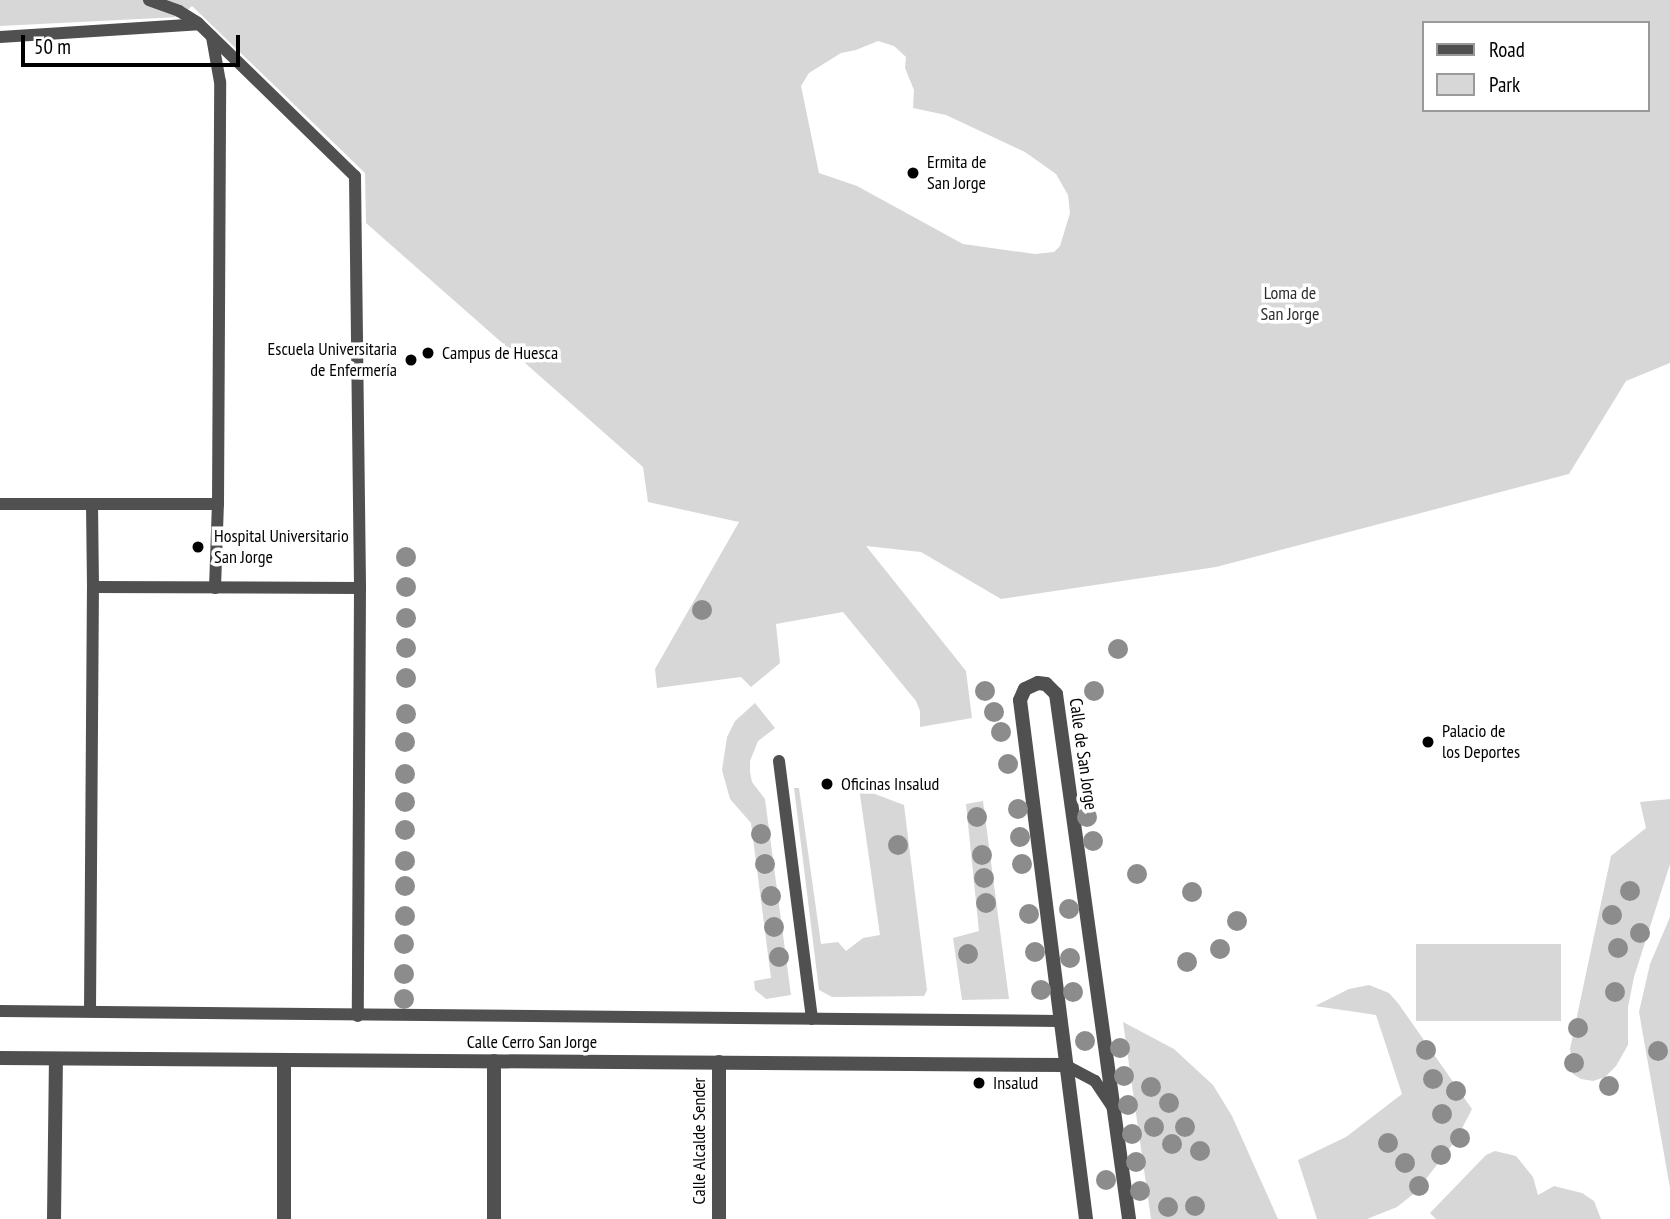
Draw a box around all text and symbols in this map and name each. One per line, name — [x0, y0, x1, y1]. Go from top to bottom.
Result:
scale bar — [24, 21, 243, 65]
legend — [1422, 21, 1649, 112]
text: 50 m — [34, 33, 71, 60]
text: Road — [1489, 36, 1525, 63]
text: Park — [1489, 71, 1520, 98]
place label: Ermita de San Jorge — [927, 152, 986, 194]
marker: Ermita de San Jorge — [905, 165, 921, 181]
park label: Loma de San Jorge — [1261, 283, 1319, 326]
place label: Escuela Universitaria de Enfermería — [268, 339, 397, 382]
place label: Campus de Huesca — [442, 342, 558, 364]
marker: Campus de Huesca — [420, 345, 436, 361]
marker: Escuela Universitaria de Enfermería — [403, 352, 419, 368]
place label: Hospital Universitario San Jorge — [214, 526, 349, 568]
marker: Hospital Universitario San Jorge — [188, 537, 208, 557]
street label: Calle de San Jorge — [1064, 697, 1102, 811]
place label: Palacio de los Deportes — [1442, 721, 1520, 764]
marker: Palacio de los Deportes — [1420, 734, 1436, 750]
place label: Oficinas Insalud — [841, 773, 939, 795]
marker: Oficinas Insalud — [819, 776, 835, 792]
street label: Calle Cerro San Jorge — [467, 1031, 597, 1053]
place label: Insalud — [993, 1072, 1038, 1094]
marker: Insalud — [971, 1075, 987, 1091]
street label: Calle Alcalde Sender — [688, 1077, 710, 1205]

